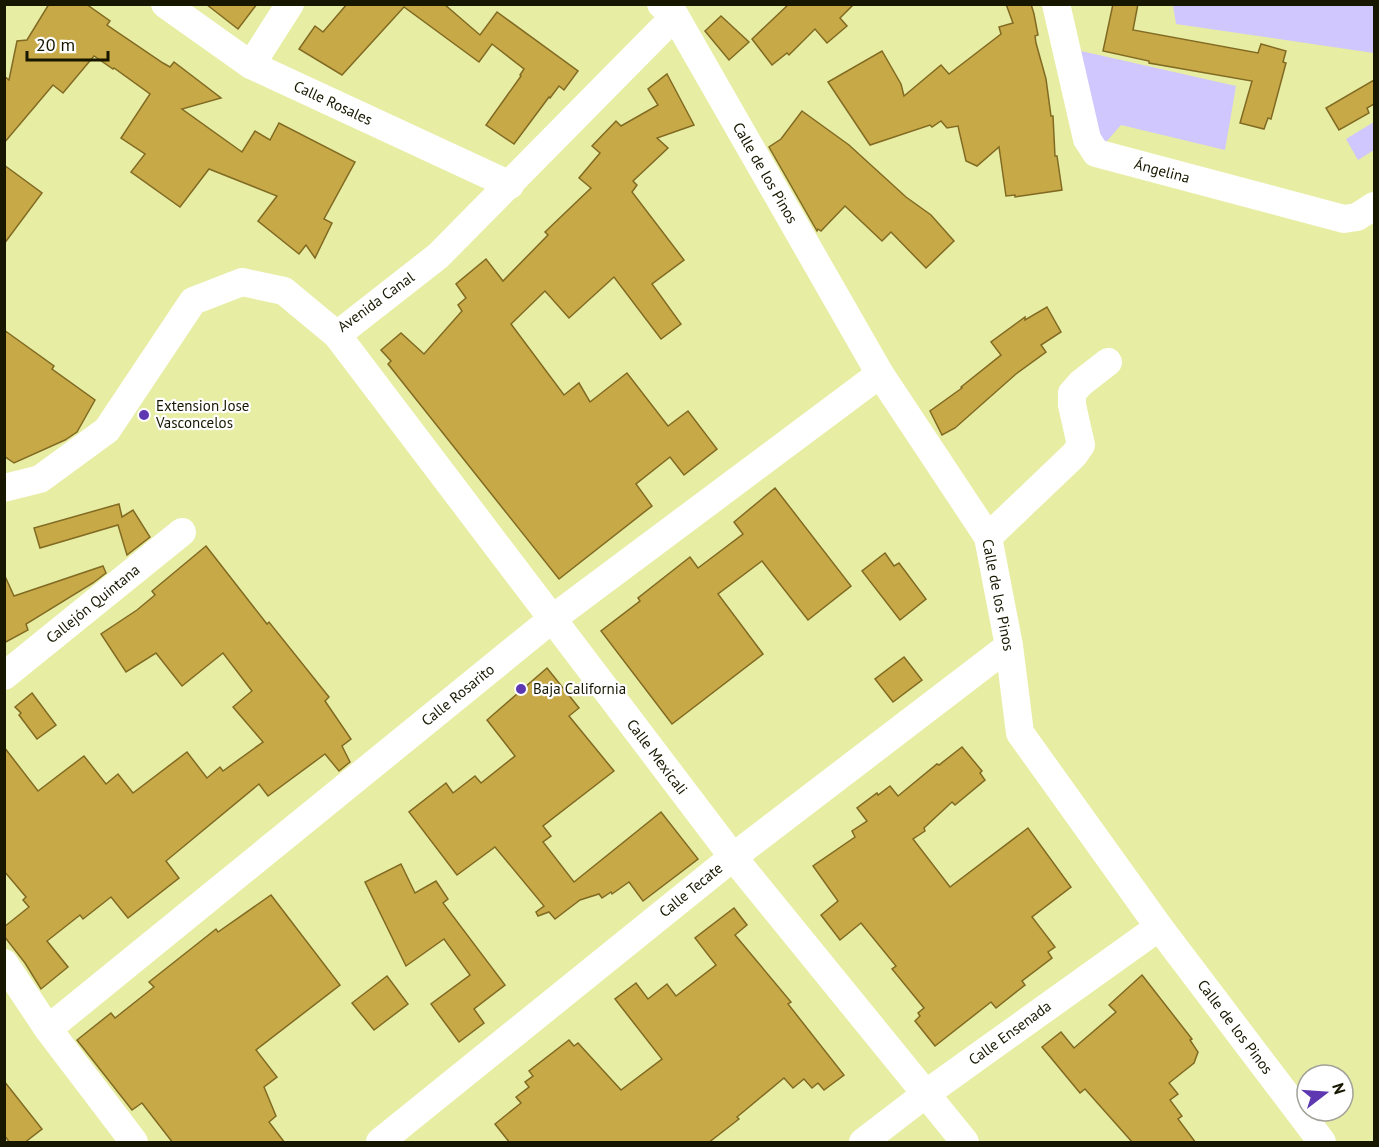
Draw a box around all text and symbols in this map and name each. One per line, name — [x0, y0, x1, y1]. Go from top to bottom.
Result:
scale bar — [27, 24, 108, 62]
text: 20 m — [36, 33, 75, 56]
street label: Calle Rosales — [291, 76, 375, 129]
street label: Calle de los Pinos — [729, 119, 802, 227]
street label: Ángelina — [1132, 154, 1192, 187]
street label: Avenida Canal — [334, 267, 418, 336]
place label: Extension Jose Vasconcelos — [155, 396, 249, 432]
marker: Extension Jose Vasconcelos — [137, 408, 151, 422]
street label: Calle de los Pinos — [978, 537, 1019, 652]
street label: Callejón Quintana — [42, 560, 143, 647]
street label: Calle Rosarito — [417, 659, 498, 730]
place label: Baja California — [533, 679, 626, 698]
marker: Baja California — [514, 682, 528, 696]
street label: Calle Mexicali — [623, 715, 692, 798]
street label: Calle Tecate — [655, 858, 726, 921]
street label: Calle de los Pinos — [1194, 976, 1277, 1078]
street label: Calle Ensenada — [965, 996, 1055, 1069]
north arrow — [1295, 1063, 1355, 1123]
text: N — [1328, 1081, 1350, 1097]

